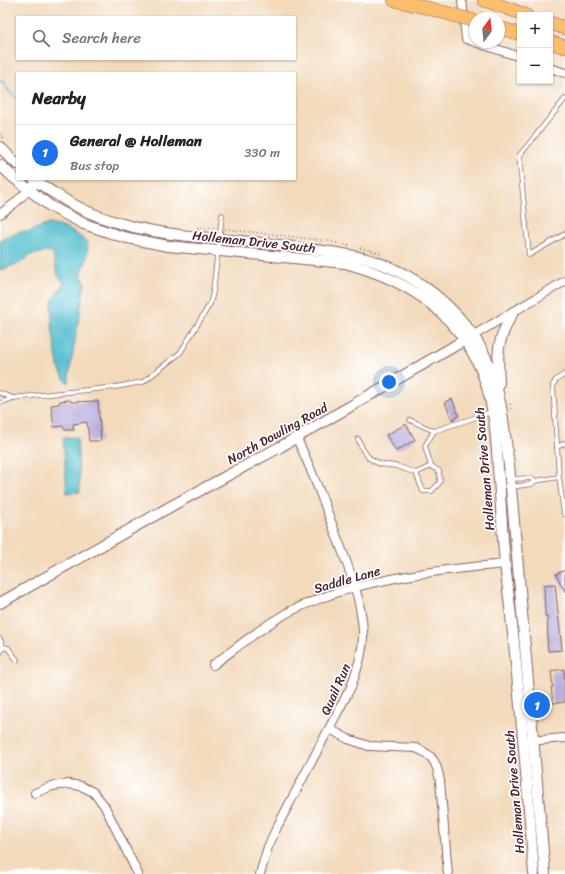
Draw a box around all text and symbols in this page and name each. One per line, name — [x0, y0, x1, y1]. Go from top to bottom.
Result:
north arrow — [469, 12, 505, 48]
map controls — [517, 12, 553, 84]
button: + — [517, 12, 553, 48]
search box — [16, 16, 296, 60]
text: Search here — [62, 25, 141, 51]
icon: search — [30, 27, 52, 49]
button: − — [517, 48, 553, 84]
text: Nearby — [32, 83, 86, 113]
text: General @ Holleman — [70, 128, 202, 154]
text: 1 — [42, 141, 48, 164]
text: 330 m — [244, 141, 280, 164]
text: Bus stop — [70, 154, 119, 177]
street label: Holleman Drive South — [191, 224, 317, 259]
your location — [379, 372, 399, 392]
street label: North Dowling Road — [223, 396, 333, 471]
street label: Holleman Drive South — [468, 406, 501, 532]
street label: Saddle Lane — [311, 559, 383, 600]
street label: Quail Run — [314, 660, 357, 719]
pin: 1 — [524, 690, 550, 720]
street label: Holleman Drive South — [498, 729, 531, 855]

